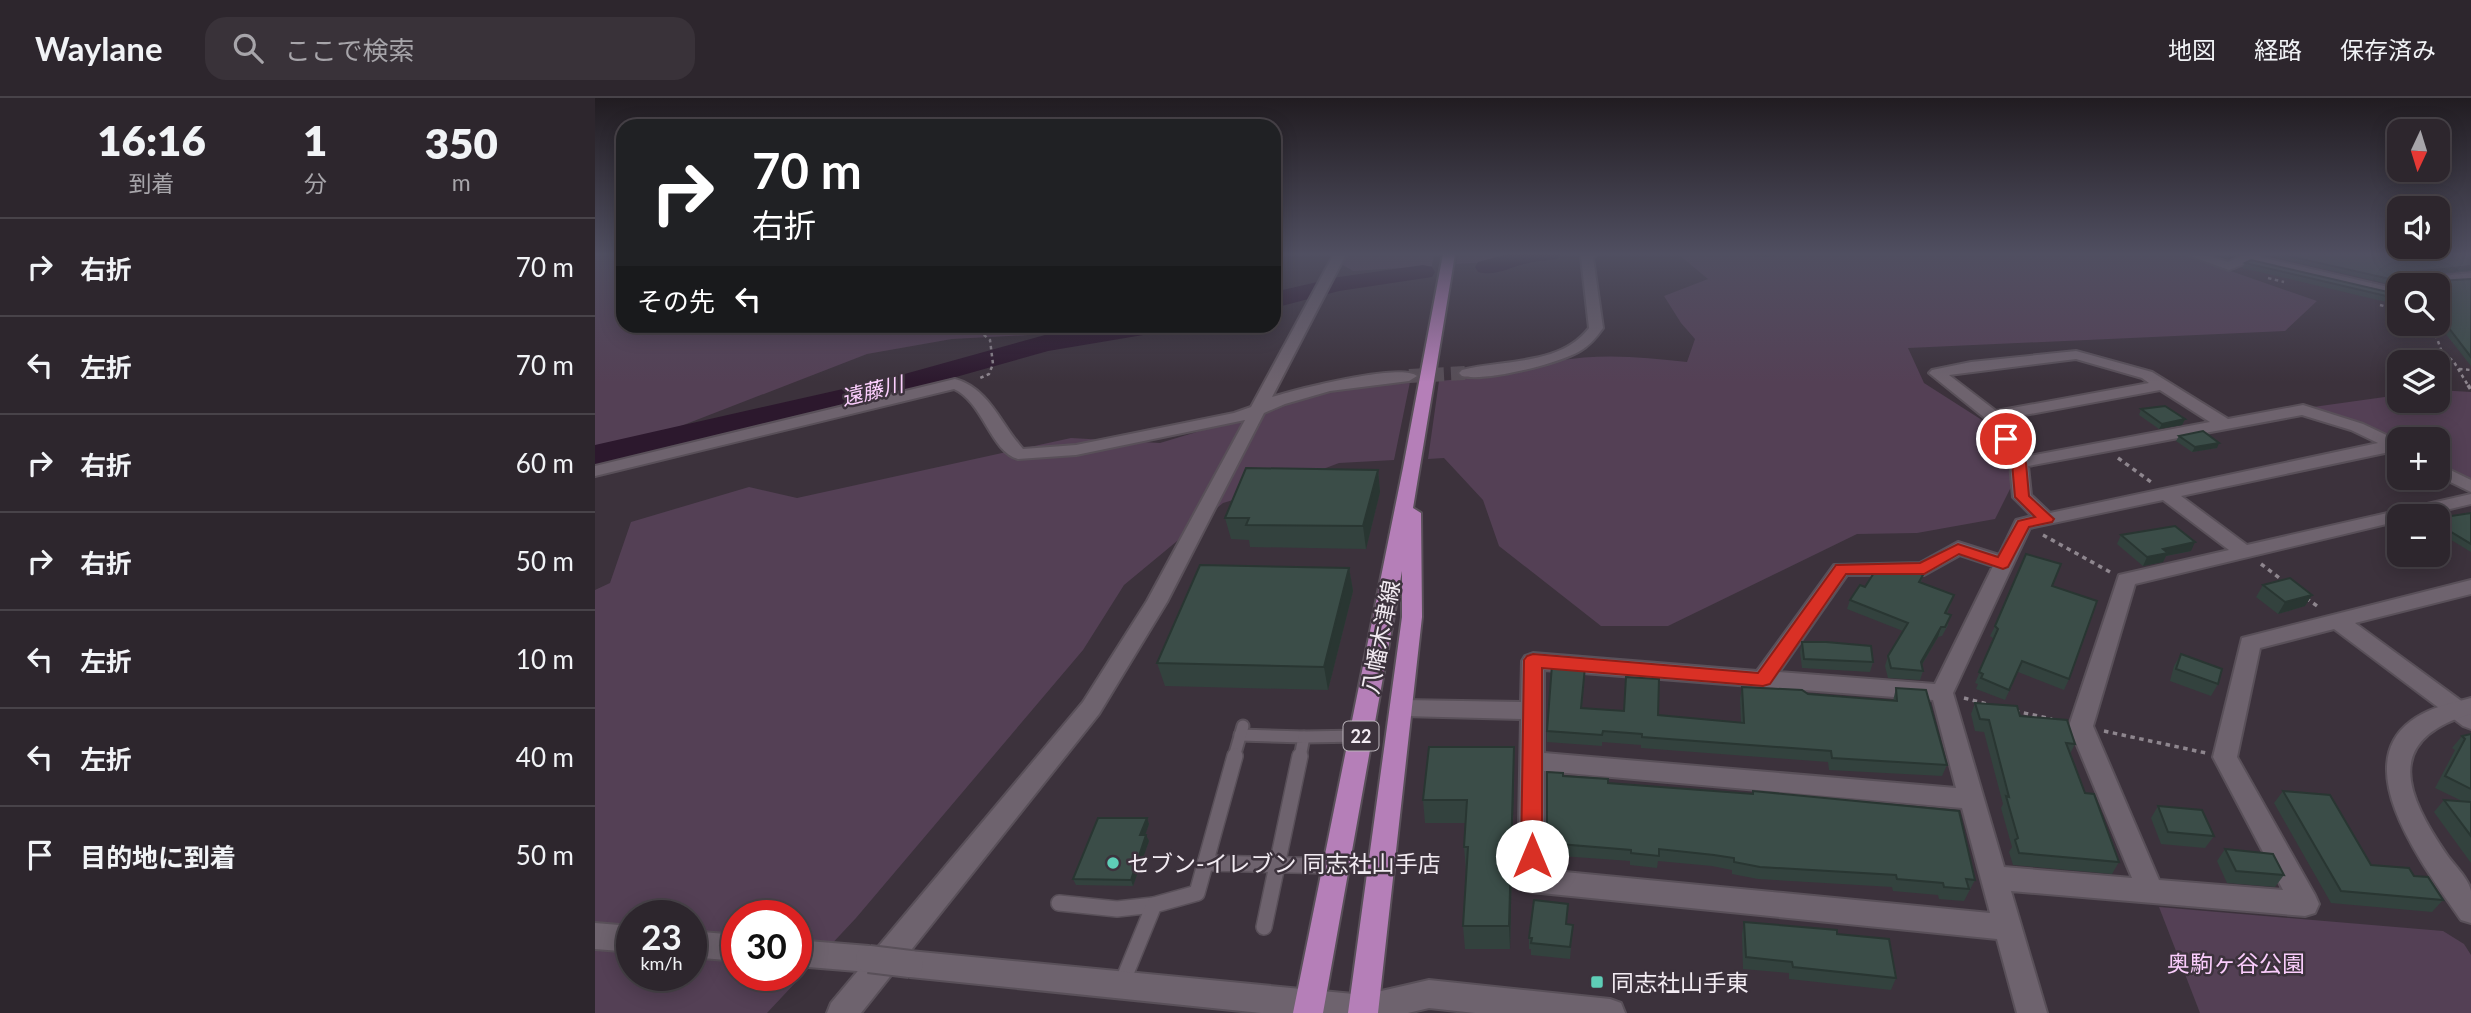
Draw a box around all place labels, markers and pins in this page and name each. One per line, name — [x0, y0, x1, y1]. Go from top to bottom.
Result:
pin — [1976, 409, 2036, 469]
place label: セブン-イレブン 同志社山手店 — [1127, 849, 1440, 877]
marker: セブン-イレブン 同志社山手店 — [1105, 855, 1121, 871]
place label: 同志社山手東 — [1611, 968, 1749, 996]
marker: 同志社山手東 — [1589, 974, 1605, 990]

